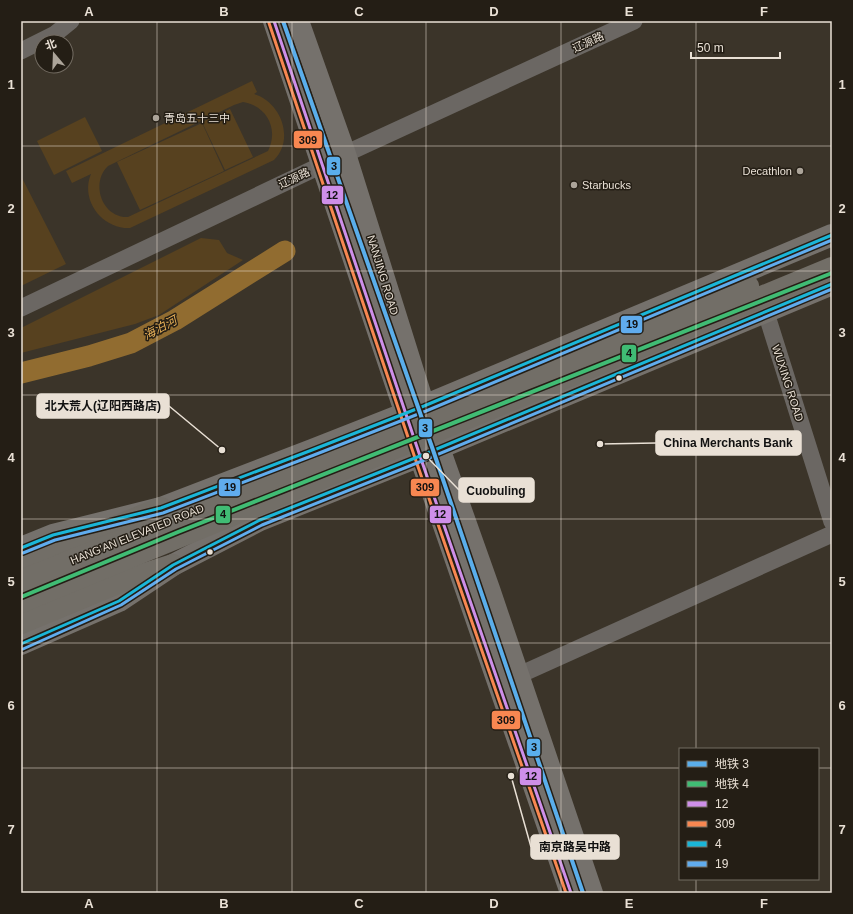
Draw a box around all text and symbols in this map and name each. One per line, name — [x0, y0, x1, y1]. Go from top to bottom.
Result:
text: A — [84, 4, 94, 19]
text: B — [219, 4, 229, 19]
text: C — [354, 4, 364, 19]
text: D — [489, 4, 499, 19]
text: E — [625, 4, 634, 19]
text: F — [760, 4, 768, 19]
street label: 辽源路 — [571, 30, 605, 54]
north arrow — [34, 34, 74, 74]
scale bar — [691, 34, 780, 60]
text: 北 — [44, 37, 58, 52]
text: 50 m — [697, 41, 724, 55]
text: 1 — [7, 77, 15, 92]
text: 1 — [838, 77, 846, 92]
place label: 青岛五十三中 — [164, 112, 230, 124]
marker: 青岛五十三中 — [151, 113, 161, 123]
line badge: 309 — [293, 130, 323, 149]
text: 309 — [299, 134, 317, 146]
line badge: 3 — [326, 156, 341, 176]
text: 3 — [331, 160, 337, 172]
place label: Decathlon — [742, 165, 792, 177]
street label: 辽源路 — [277, 166, 311, 190]
marker: Decathlon — [795, 166, 805, 176]
place label: Starbucks — [582, 179, 631, 191]
marker: Starbucks — [569, 180, 579, 190]
line badge: 12 — [321, 185, 344, 205]
text: 12 — [326, 189, 338, 201]
text: 2 — [7, 201, 15, 216]
text: 2 — [838, 201, 846, 216]
street label: NANJING ROAD — [365, 233, 401, 317]
water label: 海泊河 — [141, 312, 181, 343]
line badge: 19 — [620, 315, 643, 334]
text: 19 — [626, 318, 638, 330]
text: 3 — [7, 325, 15, 340]
text: 3 — [838, 325, 846, 340]
street label: WUXING ROAD — [770, 343, 806, 423]
line badge: 4 — [621, 344, 637, 363]
text: 4 — [626, 347, 633, 359]
unlabelled marker — [614, 373, 624, 383]
callout: 北大荒人(辽阳西路店) — [37, 394, 169, 418]
text: 北大荒人(辽阳西路店) — [45, 399, 161, 413]
line badge: 3 — [418, 418, 433, 438]
text: 3 — [422, 422, 428, 434]
callout: China Merchants Bank — [656, 431, 801, 455]
text: China Merchants Bank — [663, 436, 793, 450]
text: 4 — [7, 450, 15, 465]
text: 4 — [838, 450, 846, 465]
line badge: 19 — [218, 478, 241, 497]
line badge: 309 — [410, 478, 440, 497]
callout: Cuobuling — [459, 478, 534, 502]
text: 19 — [224, 481, 236, 493]
text: 309 — [416, 481, 434, 493]
text: Cuobuling — [466, 484, 526, 498]
street label: HANG'AN ELEVATED ROAD — [69, 502, 206, 566]
line badge: 4 — [215, 505, 231, 524]
line badge: 12 — [429, 505, 452, 524]
text: 4 — [220, 508, 227, 520]
text: 12 — [434, 508, 446, 520]
unlabelled marker — [205, 547, 215, 557]
text: 5 — [7, 574, 15, 589]
text: 5 — [838, 574, 846, 589]
text: 6 — [7, 698, 15, 713]
text: 6 — [838, 698, 846, 713]
line badge: 309 — [491, 710, 521, 730]
text: 309 — [497, 714, 515, 726]
line badge: 3 — [526, 738, 541, 757]
text: 3 — [531, 741, 537, 753]
legend — [679, 748, 819, 880]
text: 地铁 3 — [715, 757, 749, 771]
line badge: 12 — [519, 767, 542, 786]
text: 12 — [525, 770, 537, 782]
text: 地铁 4 — [715, 777, 749, 791]
text: 12 — [715, 797, 729, 811]
text: 309 — [715, 817, 735, 831]
text: 7 — [7, 822, 15, 837]
text: 7 — [838, 822, 846, 837]
callout: 南京路吴中路 — [531, 835, 619, 859]
text: 4 — [715, 837, 722, 851]
text: 南京路吴中路 — [539, 840, 611, 854]
text: 19 — [715, 857, 729, 871]
text: A — [84, 896, 94, 911]
text: B — [219, 896, 229, 911]
text: C — [354, 896, 364, 911]
text: D — [489, 896, 499, 911]
text: E — [625, 896, 634, 911]
text: F — [760, 896, 768, 911]

